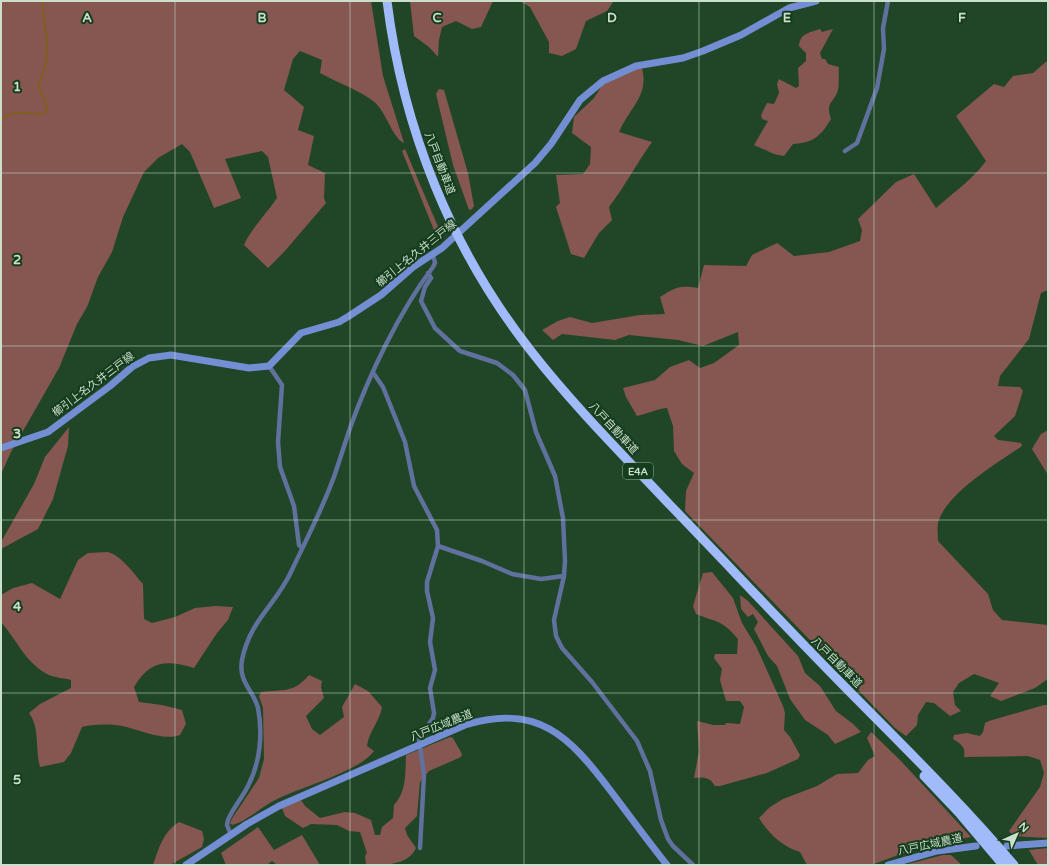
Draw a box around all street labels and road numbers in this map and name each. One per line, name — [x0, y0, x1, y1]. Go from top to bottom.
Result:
street label: 八戸自動車道 — [422, 130, 457, 196]
street label: 櫛引上名久井三戸線 — [374, 217, 459, 290]
street label: 櫛引上名久井三戸線 — [50, 349, 137, 419]
street label: 八戸自動車道 — [586, 400, 641, 457]
road number: E4A — [623, 463, 653, 479]
street label: 八戸自動車道 — [809, 634, 865, 690]
street label: 八戸広域農道 — [408, 707, 474, 744]
street label: 八戸広域農道 — [896, 831, 964, 858]

